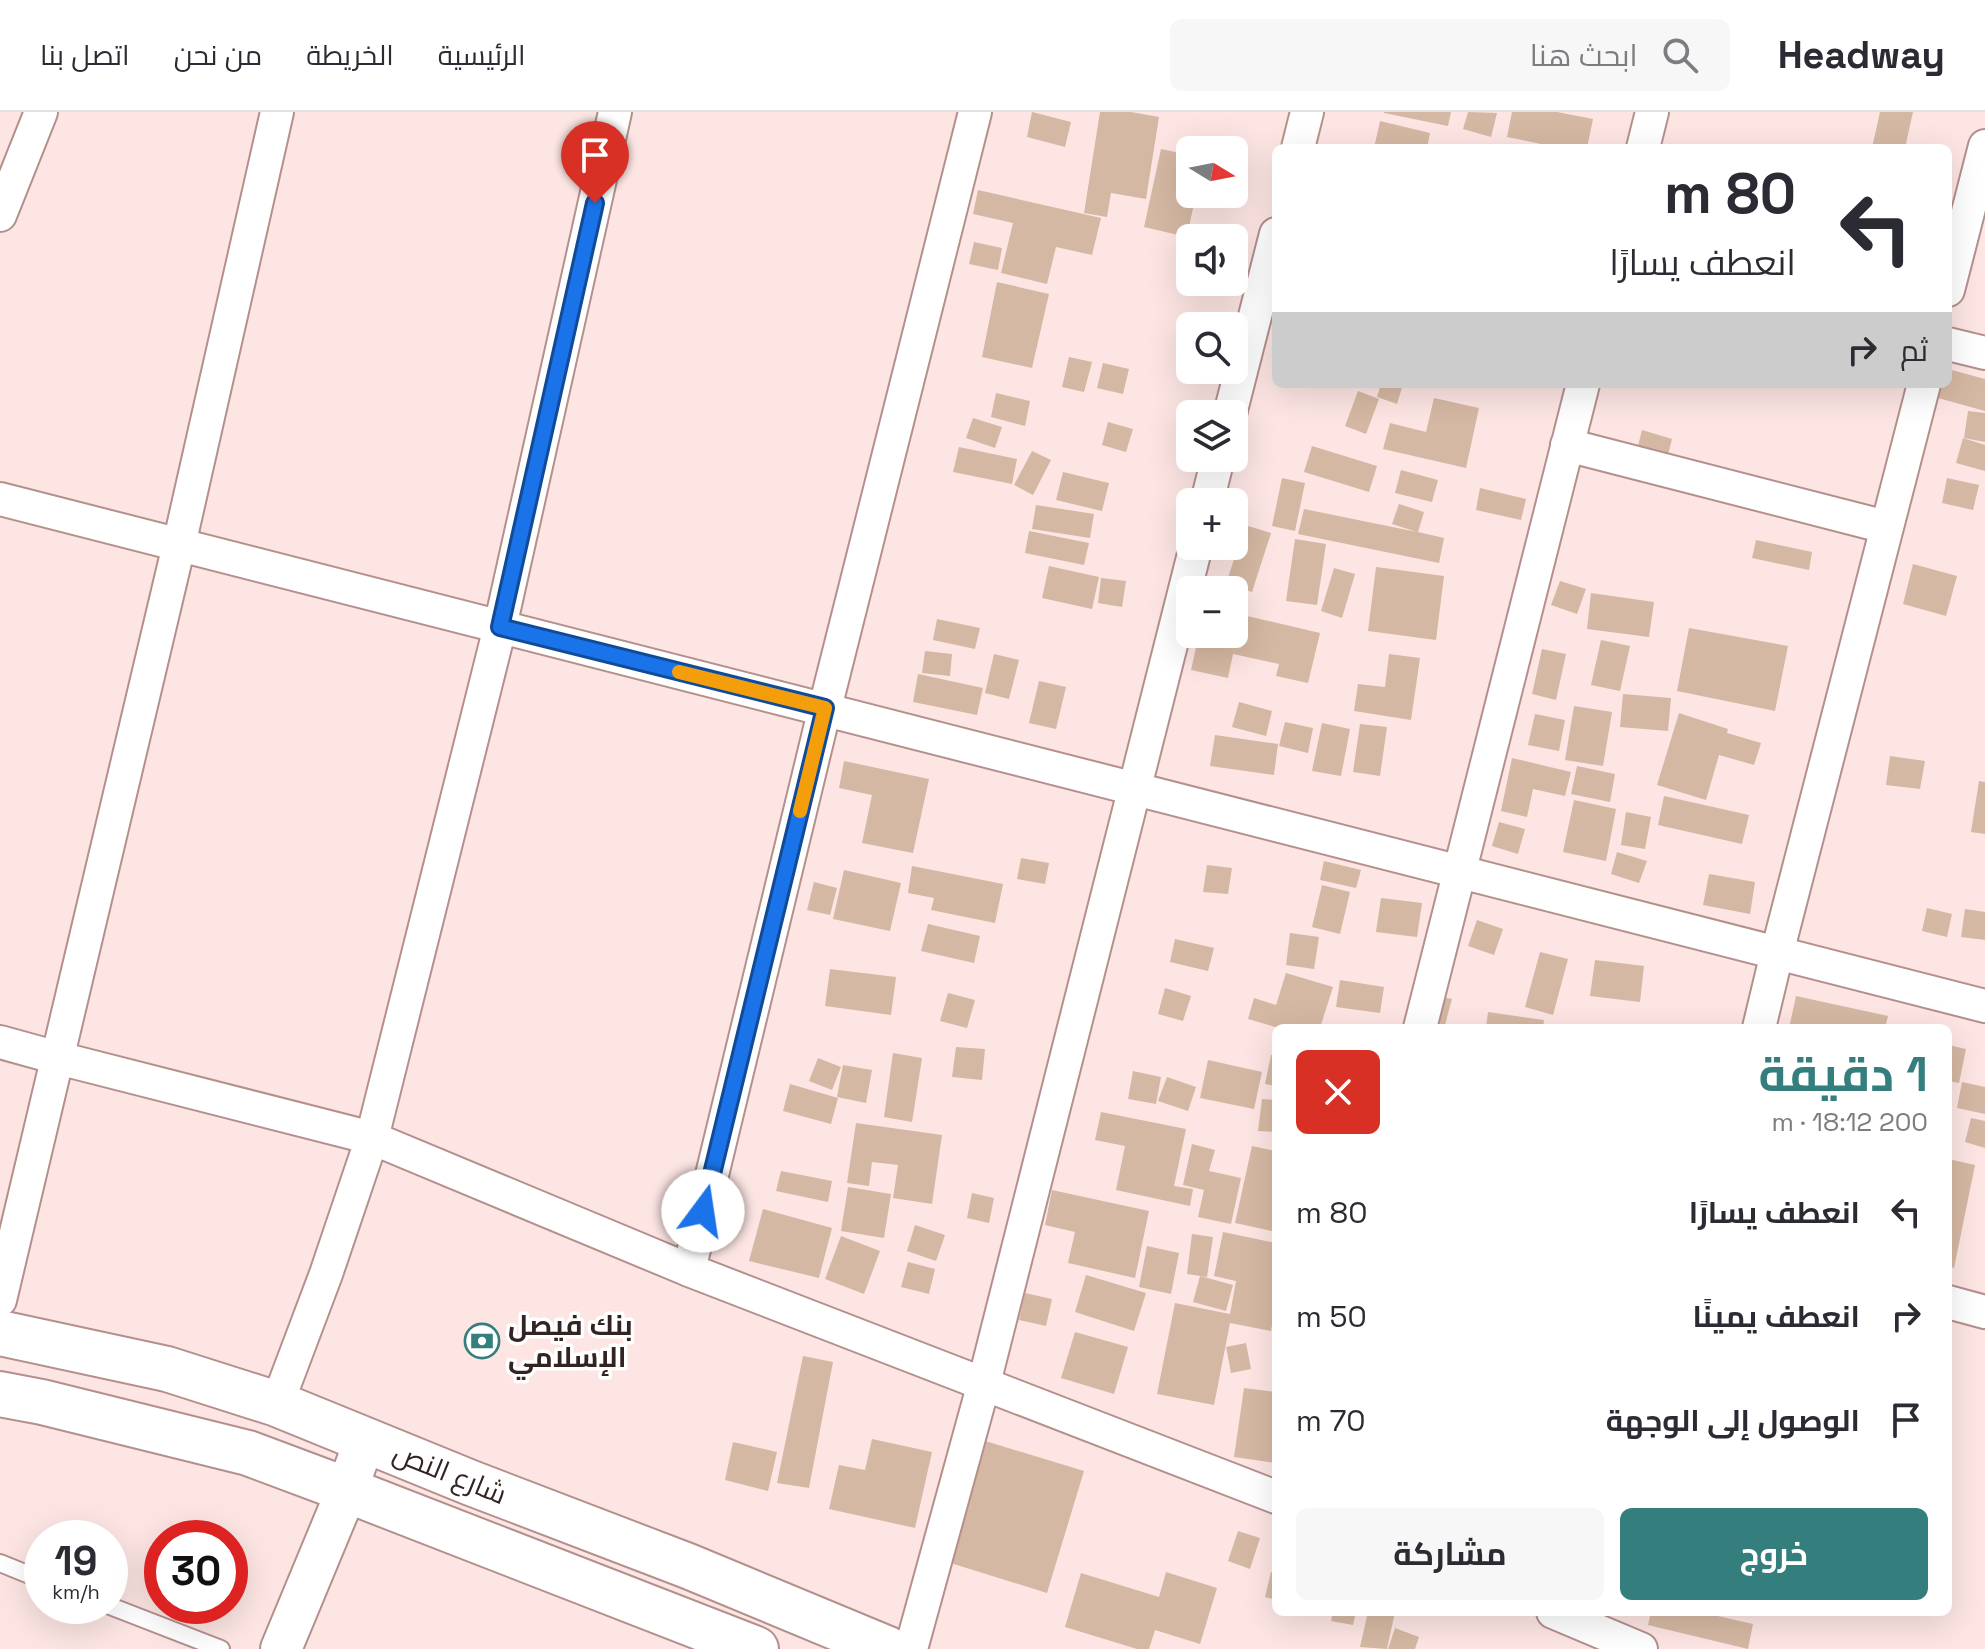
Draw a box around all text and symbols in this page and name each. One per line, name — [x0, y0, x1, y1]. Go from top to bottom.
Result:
search box — [1170, 19, 1730, 91]
text: Headway — [1778, 31, 1945, 79]
icon: search — [1658, 33, 1702, 77]
text: ابحث هنا — [1530, 36, 1638, 75]
text: اتصل بنا — [40, 37, 130, 73]
text: من نحن — [174, 37, 262, 73]
text: الخريطة — [306, 37, 394, 73]
text: الرئيسية — [438, 37, 526, 73]
pin — [561, 121, 629, 203]
icon: arrive — [573, 133, 617, 177]
north arrow — [1176, 136, 1248, 208]
map controls — [1176, 136, 1248, 648]
text: 80 m — [1664, 158, 1796, 229]
icon: left — [1824, 176, 1928, 280]
button: sound — [1176, 224, 1248, 296]
text: انعطف يسارًا — [1609, 240, 1796, 286]
button: search — [1176, 312, 1248, 384]
icon: right — [1840, 328, 1884, 372]
text: ثم — [1900, 331, 1928, 370]
button: layers — [1176, 400, 1248, 472]
button: + — [1176, 488, 1248, 560]
button: − — [1176, 576, 1248, 648]
text: 1 دقيقة — [1758, 1044, 1928, 1105]
button: close — [1296, 1050, 1380, 1134]
text: 200 m · 18:12 — [1772, 1105, 1928, 1139]
position arrow — [661, 1169, 745, 1253]
icon: left — [1884, 1190, 1928, 1234]
text: 80 m — [1296, 1193, 1367, 1232]
text: انعطف يسارًا — [1689, 1193, 1860, 1232]
icon: right — [1884, 1294, 1928, 1338]
text: 50 m — [1296, 1297, 1367, 1336]
text: انعطف يمينًا — [1692, 1297, 1860, 1336]
place label: بنك فيصل الإسلامي — [508, 1307, 633, 1380]
bank icon: بنك فيصل الإسلامي — [463, 1322, 501, 1360]
icon: arrive — [1884, 1398, 1928, 1442]
text: 70 m — [1296, 1401, 1365, 1440]
text: الوصول إلى الوجهة — [1606, 1401, 1860, 1440]
street label: شارع النص — [388, 1434, 512, 1513]
button: مشاركة — [1296, 1508, 1604, 1600]
button: خروج — [1620, 1508, 1928, 1600]
speed limit sign: 30 — [144, 1520, 248, 1624]
text: 19 — [55, 1536, 97, 1587]
text: km/h — [52, 1579, 100, 1605]

